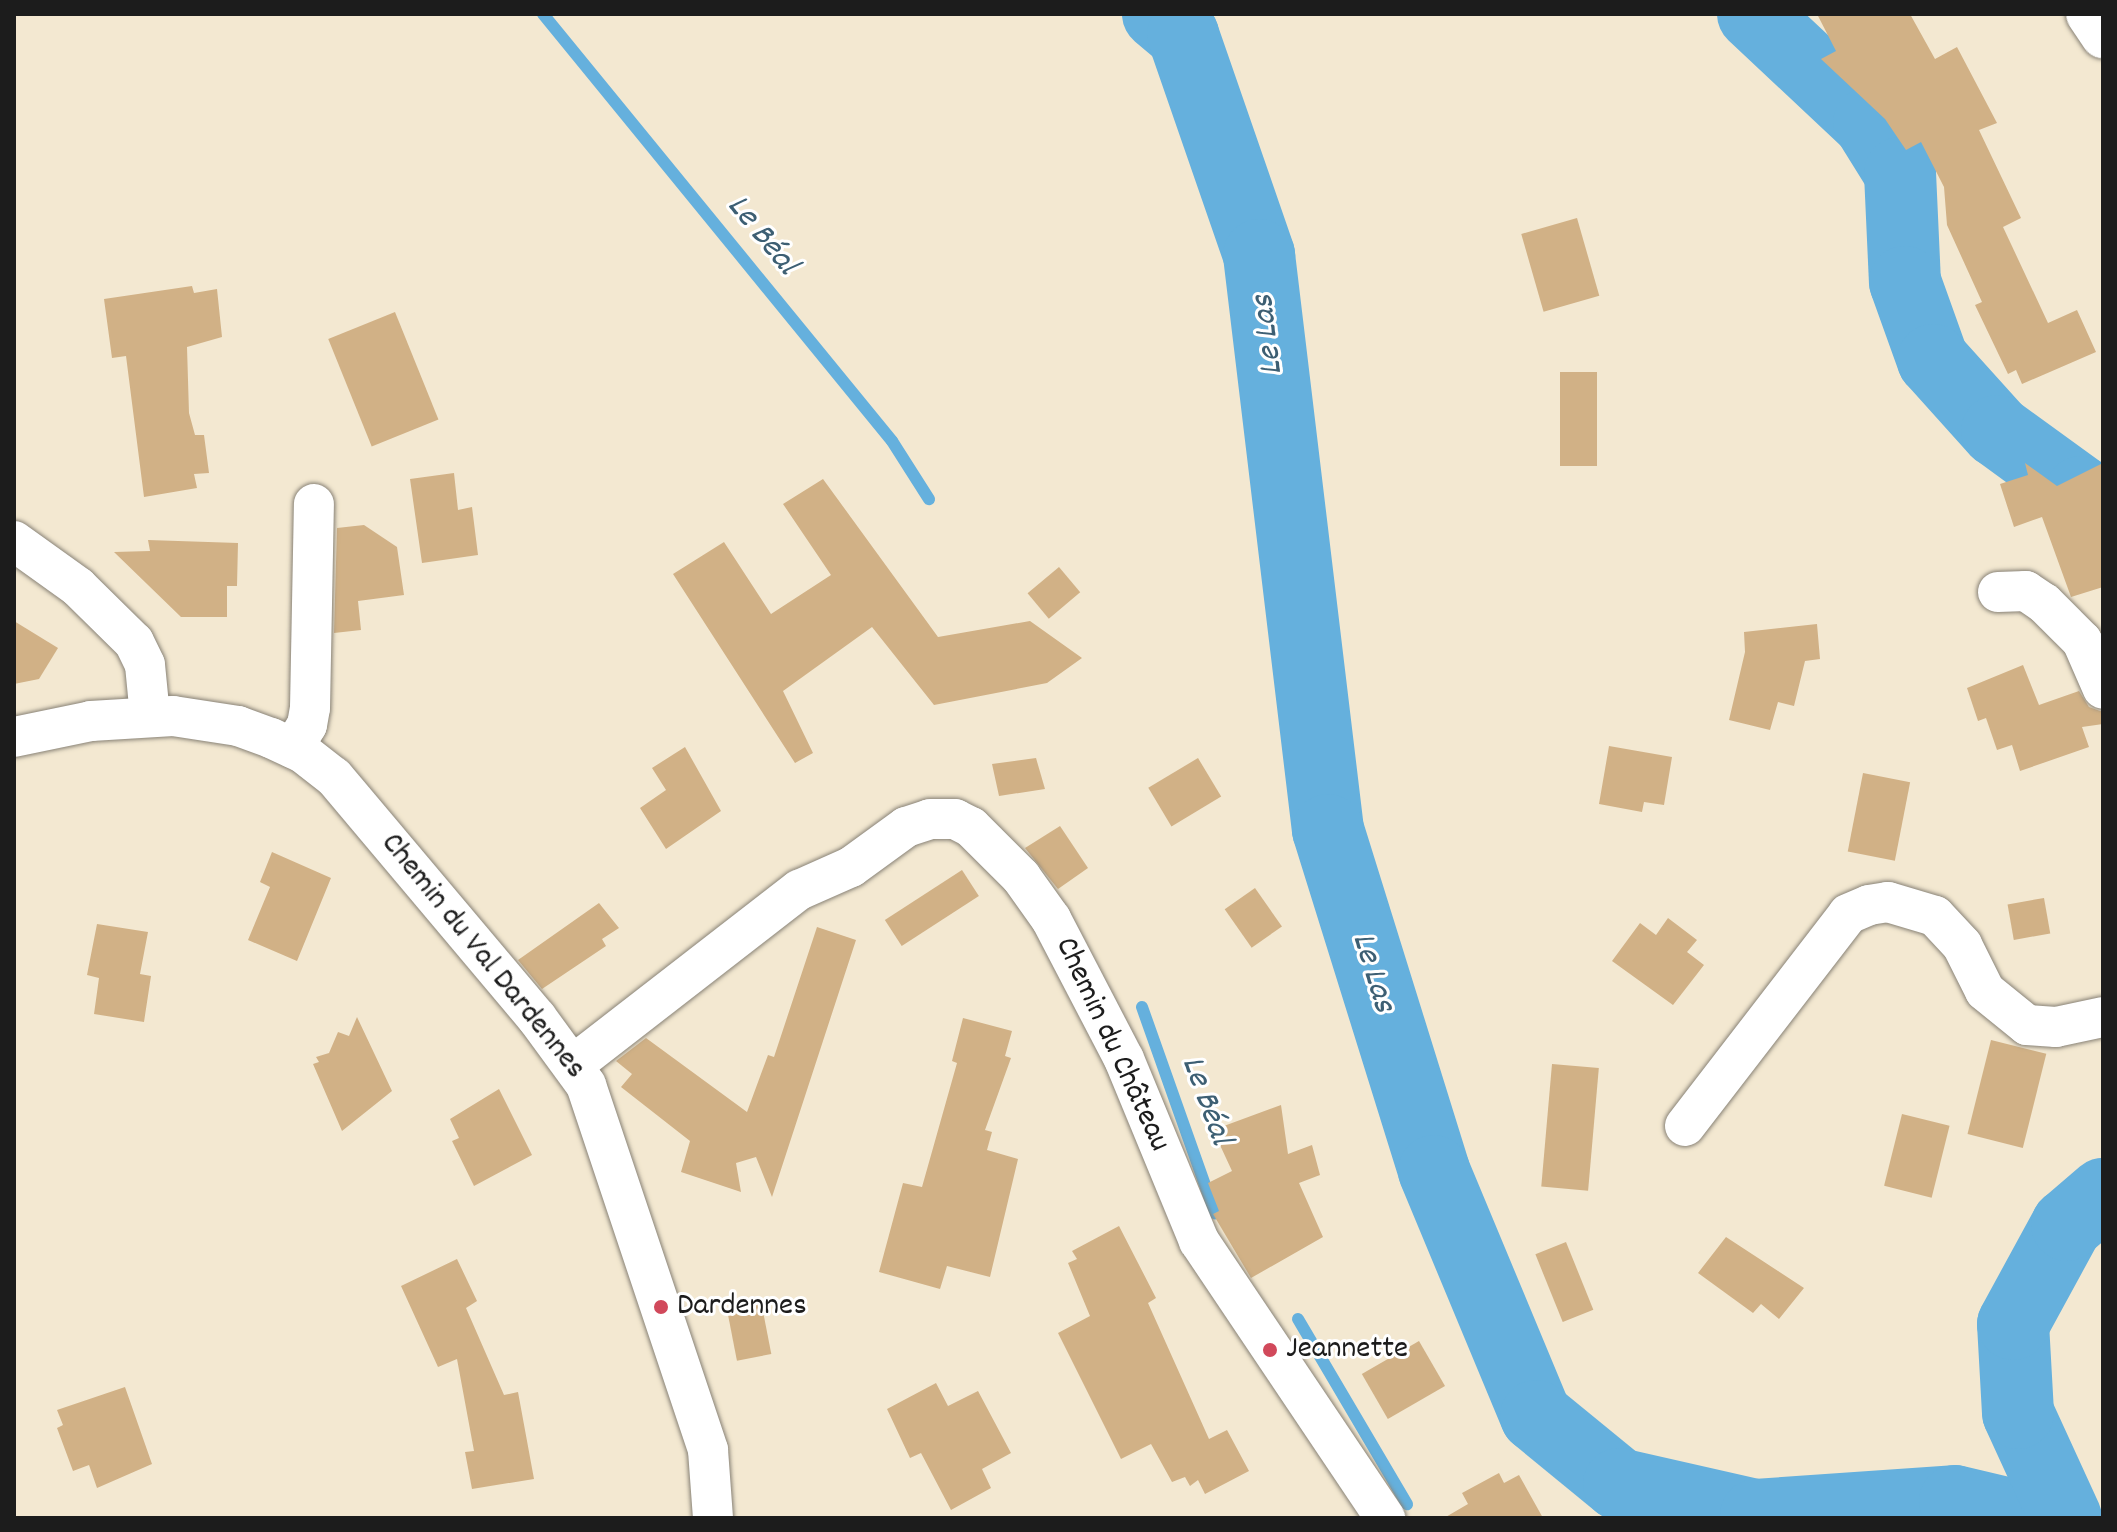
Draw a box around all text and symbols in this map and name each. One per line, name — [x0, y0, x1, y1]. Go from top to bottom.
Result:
water label: Le Béal — [716, 188, 806, 284]
water label: Le Las — [1244, 292, 1294, 378]
street label: Chemin du Val Dardennes — [371, 826, 593, 1088]
water label: Le Las — [1341, 928, 1403, 1018]
street label: Chemin du Château — [1045, 932, 1177, 1158]
water label: Le Béal — [1170, 1051, 1240, 1151]
place label: Dardennes — [677, 1288, 807, 1326]
marker: Dardennes — [652, 1298, 670, 1316]
place label: Jeannette — [1286, 1331, 1408, 1369]
marker: Jeannette — [1261, 1341, 1279, 1359]

